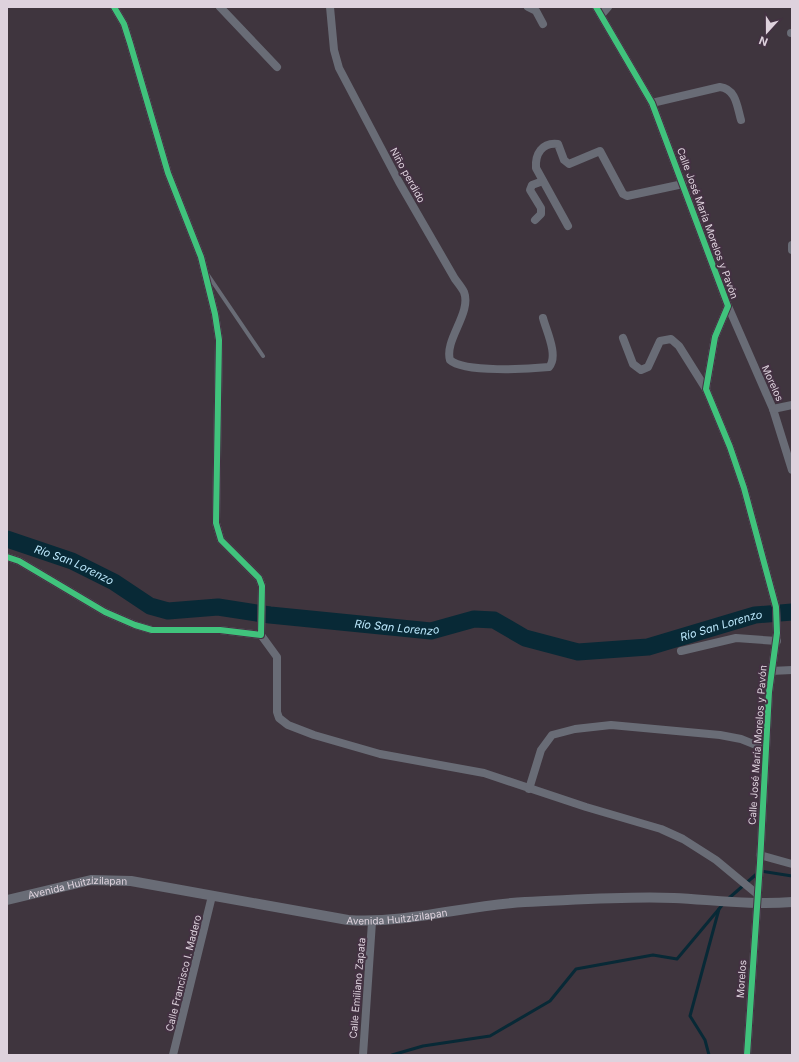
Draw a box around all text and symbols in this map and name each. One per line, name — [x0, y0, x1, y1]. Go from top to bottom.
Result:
north arrow — [747, 12, 787, 52]
text: N — [757, 33, 770, 49]
street label: Niño perdido — [388, 145, 428, 205]
street label: Calle José María Morelos y Pavón — [675, 146, 741, 300]
street label: Morelos — [760, 363, 786, 403]
water label: Río San Lorenzo — [33, 542, 117, 588]
water label: Río San Lorenzo — [678, 607, 763, 644]
water label: Río San Lorenzo — [354, 616, 441, 638]
street label: Calle José María Morelos y Pavón — [745, 665, 769, 825]
street label: Avenida Huitzizilapan — [26, 874, 127, 901]
street label: Avenida Huitzizilapan — [346, 906, 448, 927]
street label: Calle Francisco I. Madero — [163, 913, 203, 1033]
street label: Calle Emiliano Zapata — [347, 937, 367, 1039]
street label: Morelos — [734, 960, 748, 998]

